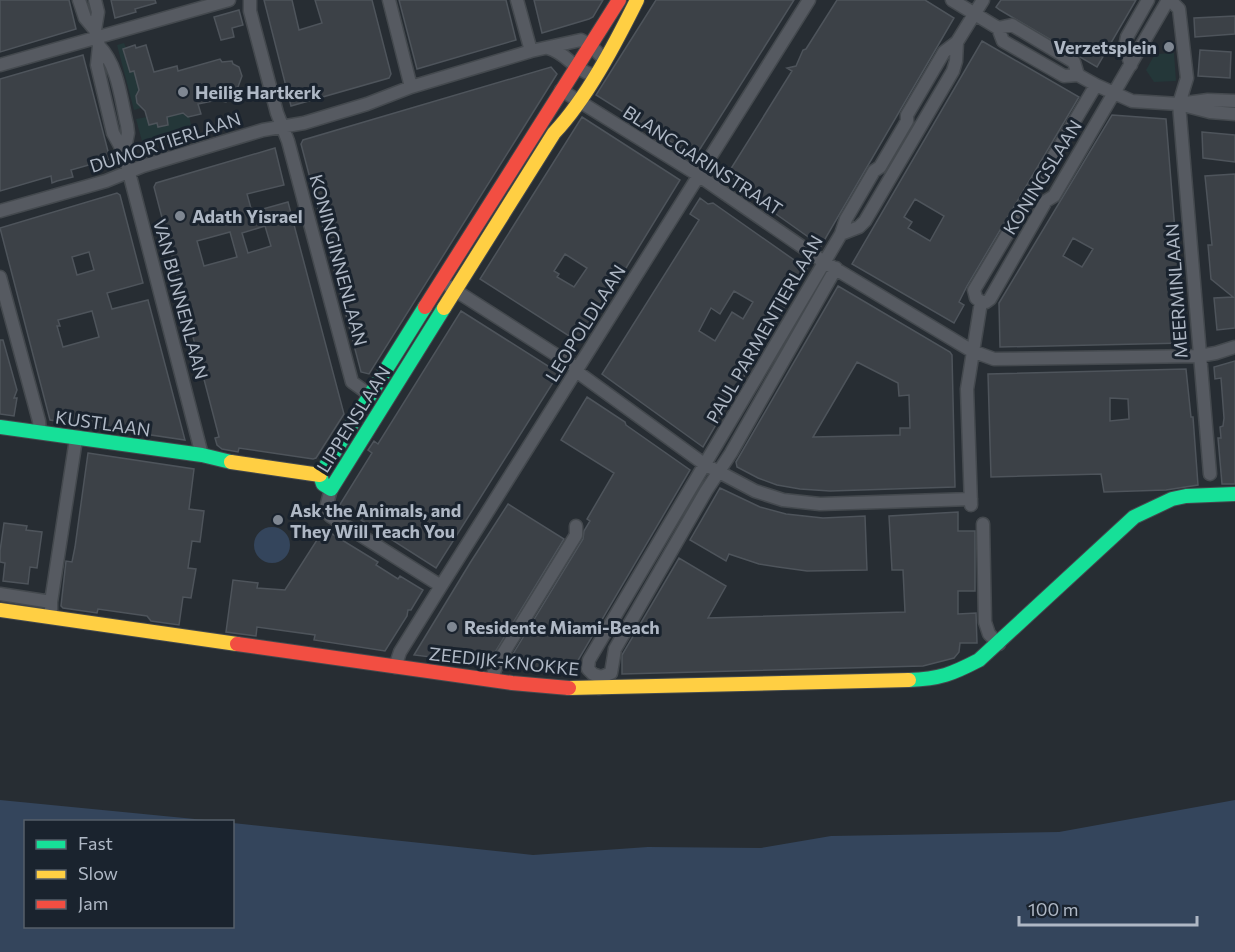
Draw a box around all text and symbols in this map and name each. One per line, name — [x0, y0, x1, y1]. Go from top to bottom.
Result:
place label: Verzetsplein — [1053, 36, 1157, 58]
marker: Verzetsplein — [1162, 40, 1176, 54]
place label: Heilig Hartkerk — [195, 81, 322, 103]
marker: Heilig Hartkerk — [176, 85, 190, 99]
street label: BLANCGARINSTRAAT — [619, 100, 787, 220]
street label: DUMORTIERLAAN — [87, 107, 243, 177]
street label: KONINGSLAAN — [998, 116, 1086, 238]
street label: KONINGINNENLAAN — [306, 172, 372, 348]
place label: Adath Yisrael — [192, 205, 303, 227]
marker: Adath Yisrael — [173, 209, 187, 223]
street label: VAN BUNNENLAAN — [149, 216, 213, 382]
street label: MEERMINLAAN — [1160, 223, 1192, 359]
street label: PAUL PARMENTIERLAAN — [701, 231, 827, 427]
street label: LEOPOLDLAAN — [540, 260, 630, 386]
street label: LIPPENSLAAN — [311, 362, 395, 476]
street label: KUSTLAAN — [54, 405, 152, 441]
place label: Ask the Animals, and They Will Teach You — [290, 499, 461, 542]
marker: Ask the Animals, and They Will Teach You — [271, 513, 285, 527]
place label: Residente Miami-Beach — [464, 616, 660, 638]
marker: Residente Miami-Beach — [445, 620, 459, 634]
street label: ZEEDIJK-KNOKKE — [428, 642, 580, 680]
legend — [24, 820, 234, 928]
text: Fast — [78, 832, 113, 854]
text: Slow — [78, 862, 118, 884]
scale bar — [1019, 889, 1198, 927]
text: Jam — [78, 892, 108, 914]
text: 100 m — [1028, 898, 1078, 920]

